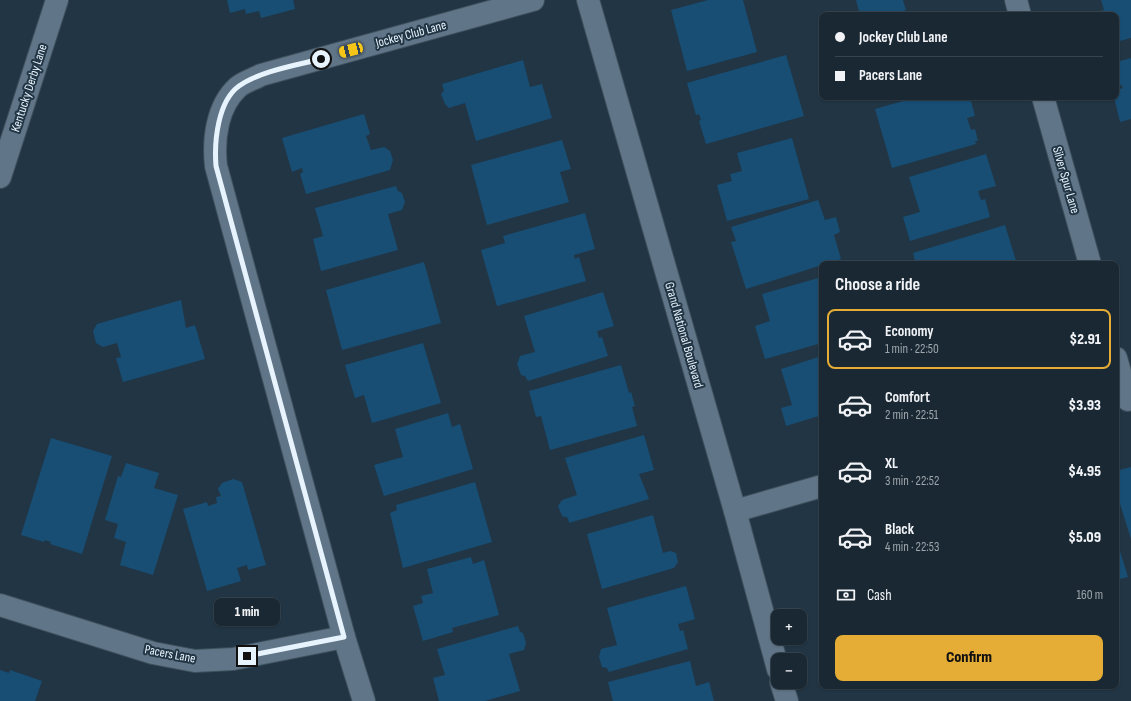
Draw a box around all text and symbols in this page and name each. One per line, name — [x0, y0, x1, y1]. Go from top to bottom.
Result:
street label: Jockey Club Lane — [373, 17, 448, 51]
text: Jockey Club Lane — [859, 28, 948, 47]
car — [338, 41, 364, 59]
street label: Kentucky Derby Lane — [7, 42, 51, 134]
route start — [312, 50, 330, 68]
text: Pacers Lane — [859, 66, 922, 85]
street label: Silver Spur Lane — [1049, 145, 1083, 215]
text: Choose a ride — [835, 274, 920, 295]
street label: Grand National Boulevard — [661, 280, 707, 390]
icon: car — [837, 321, 873, 357]
text: Economy — [885, 322, 934, 341]
text: $2.91 — [1070, 330, 1101, 349]
text: 1 min · 22:50 — [885, 341, 939, 357]
icon: car — [837, 387, 873, 423]
text: Comfort — [885, 388, 930, 407]
text: $3.93 — [1069, 396, 1101, 415]
text: 2 min · 22:51 — [885, 407, 938, 423]
icon: car — [837, 453, 873, 489]
text: XL — [885, 454, 898, 473]
text: $4.95 — [1068, 462, 1101, 481]
text: 3 min · 22:52 — [885, 473, 939, 489]
icon: car — [837, 519, 873, 555]
text: Black — [885, 520, 914, 539]
text: $5.09 — [1068, 528, 1101, 547]
text: 4 min · 22:53 — [885, 539, 939, 555]
icon: cash — [835, 584, 857, 606]
text: Cash — [867, 586, 892, 605]
text: 160 m — [1077, 587, 1103, 603]
callout: 1 min — [214, 598, 280, 626]
text: 1 min — [235, 604, 259, 620]
map controls — [771, 609, 807, 689]
button: + — [771, 609, 807, 645]
button: Confirm — [835, 635, 1103, 681]
street label: Pacers Lane — [143, 641, 197, 667]
route end — [238, 647, 256, 665]
button: − — [771, 653, 807, 689]

